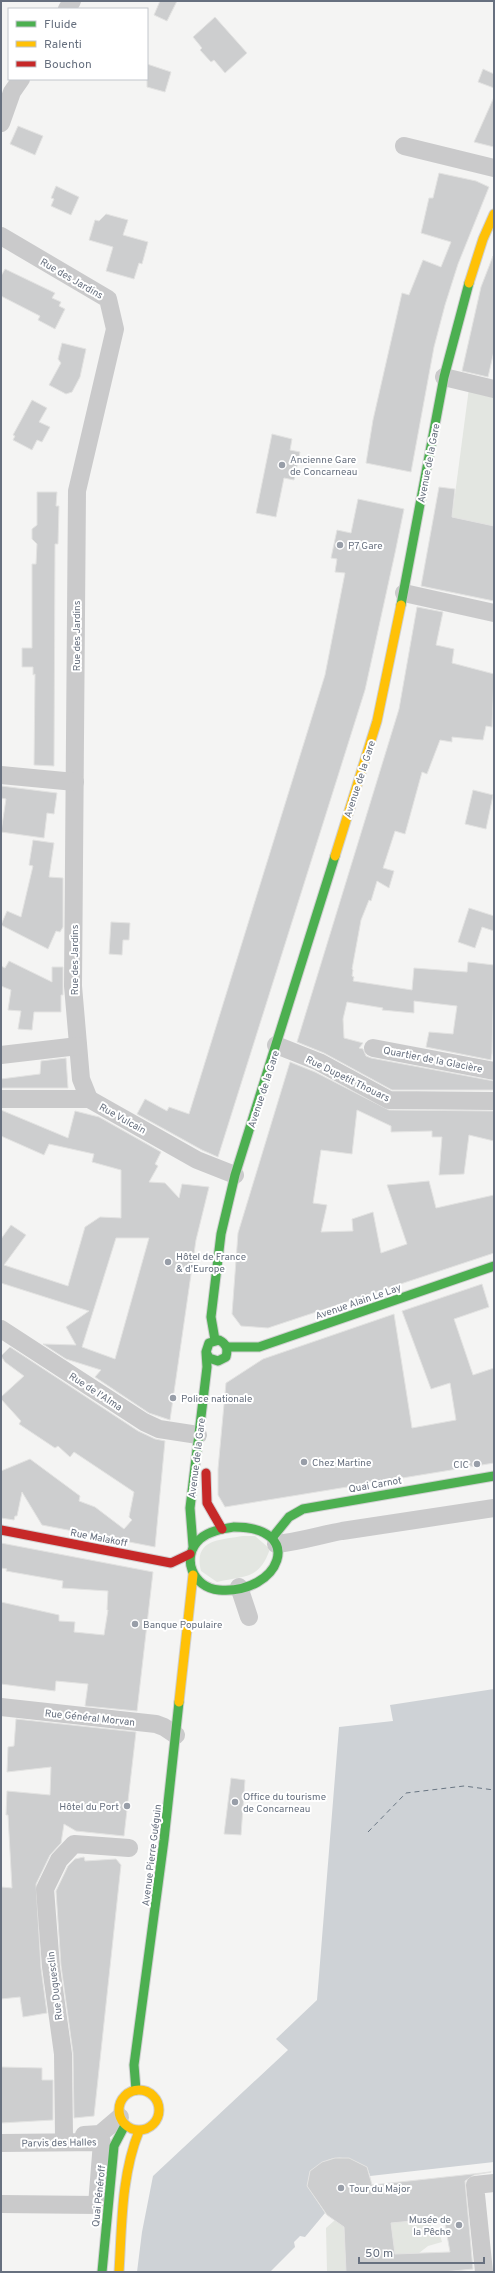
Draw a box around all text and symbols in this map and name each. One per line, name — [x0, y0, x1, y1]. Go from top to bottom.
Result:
legend — [8, 8, 148, 80]
text: Fluide — [44, 17, 77, 33]
text: Ralenti — [44, 37, 82, 53]
text: Bouchon — [44, 57, 92, 73]
street label: Rue des Jardins — [37, 256, 105, 303]
street label: Avenue de la Gare — [415, 422, 444, 504]
place label: Ancienne Gare de Concarneau — [290, 454, 357, 479]
marker: Ancienne Gare de Concarneau — [277, 460, 287, 470]
marker: P7 Gare — [335, 540, 345, 550]
place label: P7 Gare — [348, 540, 383, 553]
street label: Rue des Jardins — [71, 600, 84, 671]
street label: Avenue de la Gare — [342, 739, 379, 820]
street label: Rue des Jardins — [69, 924, 82, 995]
street label: Quartier de la Glacière — [382, 1044, 483, 1076]
street label: Avenue de la Gare — [246, 1049, 283, 1130]
street label: Rue Dupetit Thouars — [303, 1053, 392, 1105]
street label: Rue Vulcain — [96, 1101, 148, 1138]
place label: Hôtel de France & d'Europe — [176, 1251, 246, 1276]
marker: Hôtel de France & d'Europe — [163, 1257, 173, 1267]
street label: Avenue Alain Le Lay — [314, 1282, 403, 1323]
street label: Rue de l'Alma — [66, 1370, 124, 1414]
marker: Police nationale — [168, 1393, 178, 1403]
place label: Police nationale — [181, 1393, 252, 1406]
street label: Avenue de la Gare — [186, 1417, 209, 1499]
marker: Chez Martine — [299, 1457, 309, 1467]
place label: Chez Martine — [312, 1457, 371, 1470]
place label: CIC — [453, 1459, 469, 1472]
marker: CIC — [472, 1459, 482, 1469]
street label: Quai Carnot — [348, 1474, 403, 1497]
street label: Rue Malakoff — [69, 1527, 129, 1550]
marker: Banque Populaire — [130, 1619, 140, 1629]
place label: Banque Populaire — [143, 1619, 222, 1632]
street label: Rue Général Morvan — [44, 1707, 136, 1730]
place label: Office du tourisme de Concarneau — [243, 1791, 326, 1816]
marker: Office du tourisme de Concarneau — [230, 1797, 240, 1807]
place label: Hôtel du Port — [59, 1801, 119, 1814]
marker: Hôtel du Port — [122, 1801, 132, 1811]
street label: Avenue Pierre Guéguin — [140, 1803, 165, 1907]
street label: Rue Duguesclin — [45, 1951, 66, 2021]
street label: Parvis des Halles — [21, 2136, 97, 2151]
street label: Quai Pénéroff — [90, 2164, 109, 2228]
marker: Tour du Major — [336, 2183, 346, 2193]
place label: Tour du Major — [349, 2183, 410, 2196]
place label: Musée de la Pêche — [409, 2214, 451, 2239]
marker: Musée de la Pêche — [454, 2220, 464, 2230]
scale bar — [359, 2239, 484, 2265]
text: 50 m — [365, 2246, 393, 2262]

